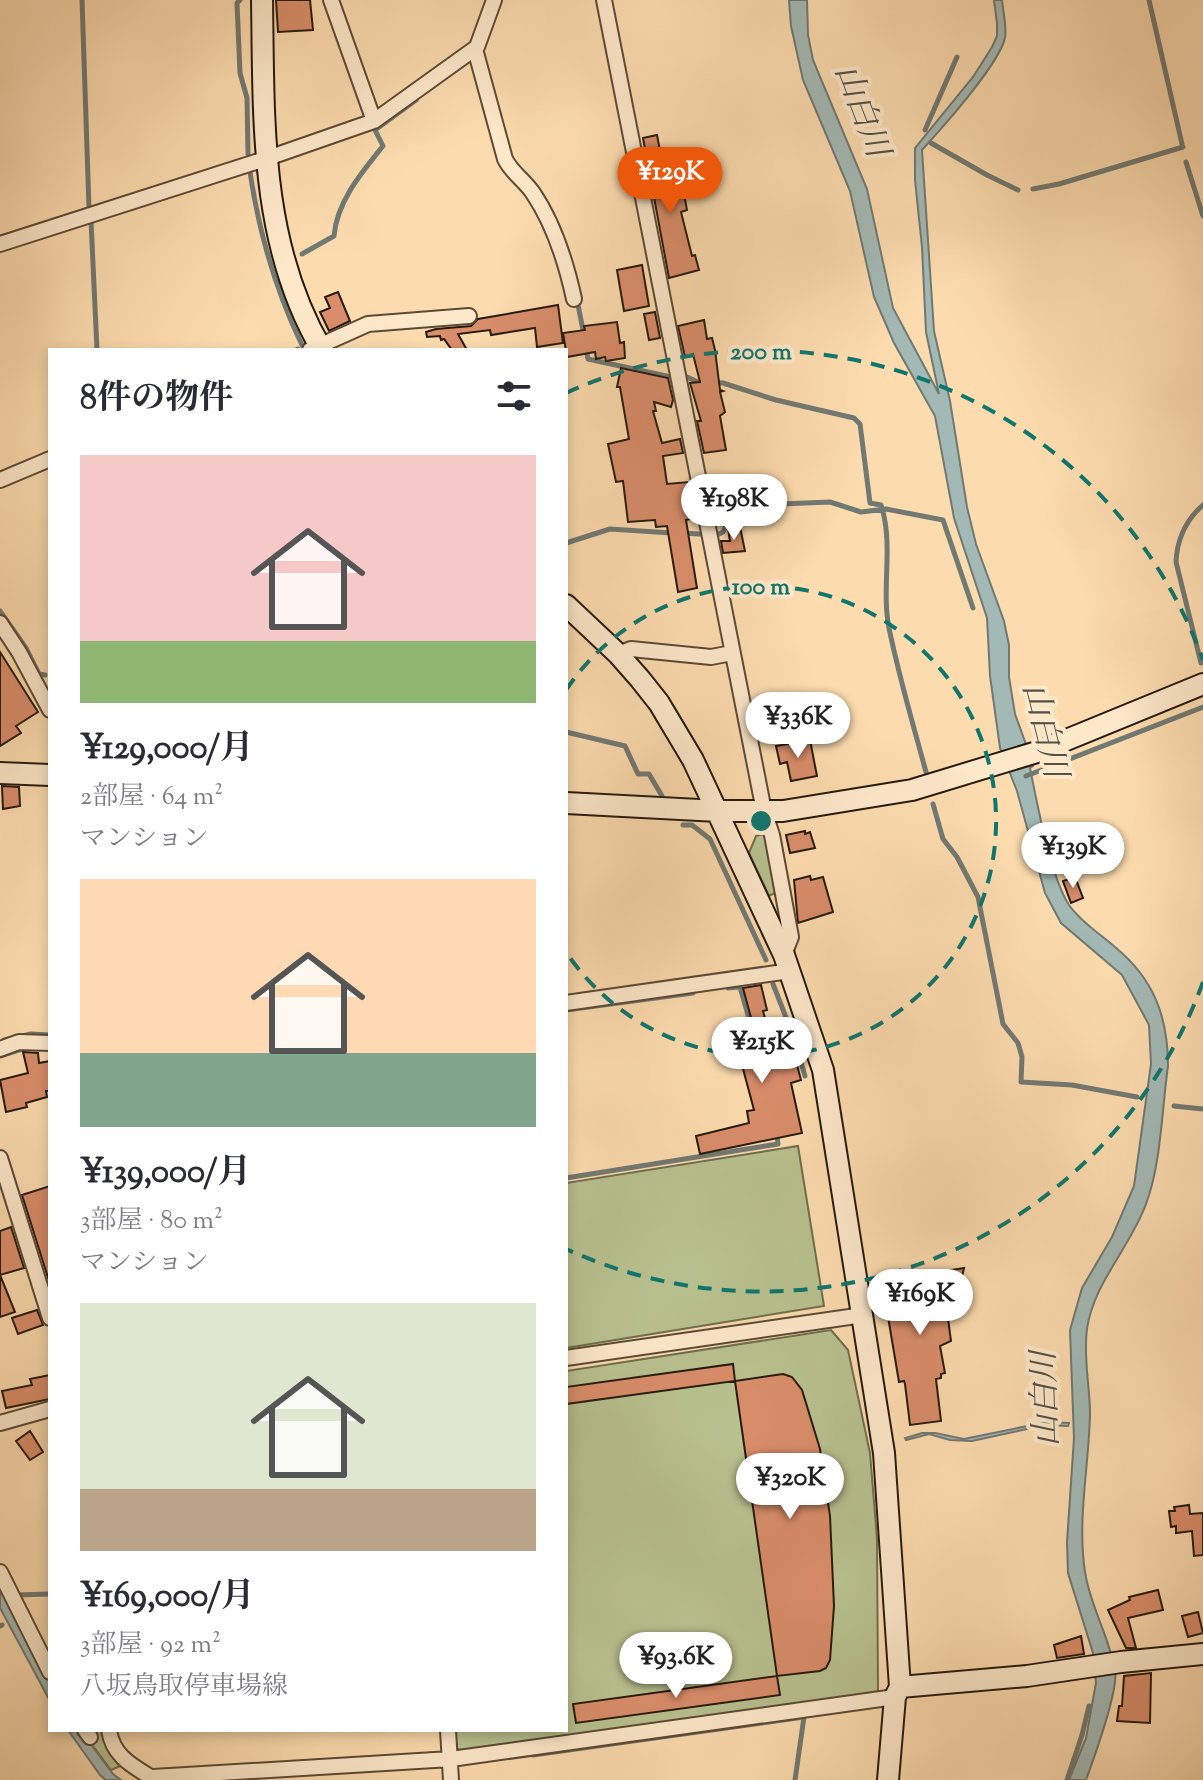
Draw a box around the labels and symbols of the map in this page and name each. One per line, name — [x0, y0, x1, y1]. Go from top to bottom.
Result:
water label: 山白川 — [822, 58, 900, 167]
pin: ¥129K — [614, 147, 726, 215]
text: 200 m — [730, 336, 792, 370]
pin: ¥198K — [678, 474, 790, 542]
text: 100 m — [732, 571, 790, 605]
water label: 山白川 — [1009, 679, 1078, 786]
pin: ¥336K — [742, 692, 854, 760]
centre of rings — [747, 807, 775, 835]
pin: ¥139K — [1017, 822, 1129, 890]
pin: ¥215K — [706, 1017, 818, 1085]
pin: ¥169K — [864, 1269, 976, 1337]
water label: 山白川 — [1022, 1347, 1072, 1448]
pin: ¥320K — [734, 1453, 846, 1521]
pin: ¥93.6K — [611, 1632, 741, 1700]

